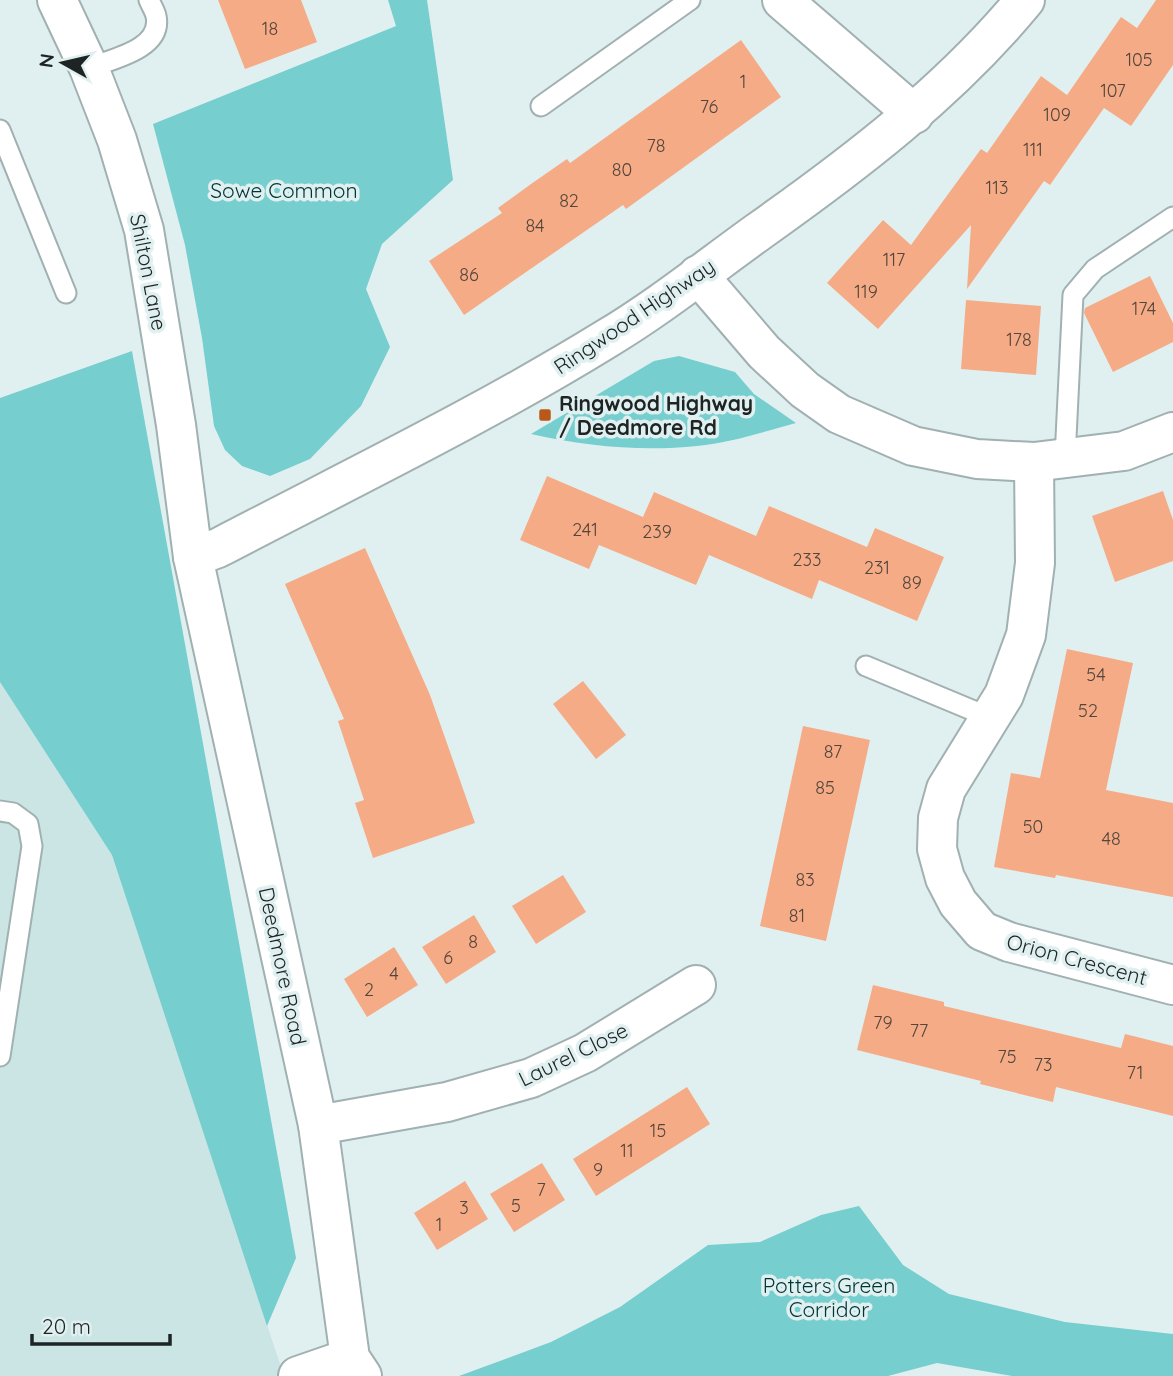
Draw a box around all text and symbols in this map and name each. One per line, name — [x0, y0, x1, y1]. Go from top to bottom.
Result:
house number: 18 — [262, 17, 278, 40]
north arrow — [28, 28, 98, 98]
house number: 105 — [1125, 48, 1153, 71]
text: N — [33, 52, 59, 69]
house number: 1 — [740, 70, 746, 93]
house number: 107 — [1100, 79, 1126, 102]
house number: 76 — [700, 95, 718, 118]
house number: 109 — [1043, 103, 1071, 126]
house number: 78 — [647, 134, 665, 157]
house number: 111 — [1023, 138, 1043, 161]
house number: 80 — [612, 158, 632, 181]
house number: 113 — [986, 176, 1008, 199]
park label: Sowe Common — [210, 177, 358, 203]
house number: 82 — [559, 189, 579, 212]
street label: Shilton Lane — [125, 211, 173, 333]
house number: 84 — [525, 214, 545, 237]
house number: 117 — [883, 248, 905, 271]
street label: Ringwood Highway — [549, 252, 719, 380]
house number: 86 — [459, 263, 479, 286]
house number: 119 — [854, 280, 878, 303]
house number: 174 — [1132, 297, 1156, 320]
house number: 178 — [1006, 328, 1032, 351]
place label: Ringwood Highway / Deedmore Rd — [559, 390, 753, 440]
marker: Ringwood Highway / Deedmore Rd — [537, 407, 553, 423]
house number: 241 — [572, 518, 598, 541]
house number: 239 — [642, 520, 672, 543]
house number: 233 — [793, 548, 821, 571]
house number: 231 — [864, 556, 890, 579]
house number: 89 — [902, 571, 922, 594]
house number: 54 — [1086, 663, 1106, 686]
house number: 52 — [1078, 699, 1098, 722]
house number: 87 — [824, 740, 842, 763]
house number: 85 — [815, 776, 835, 799]
house number: 50 — [1023, 815, 1043, 838]
house number: 48 — [1101, 827, 1121, 850]
house number: 83 — [795, 868, 815, 891]
street label: Deedmore Road — [254, 885, 312, 1047]
house number: 81 — [789, 904, 805, 927]
street label: Orion Crescent — [1004, 928, 1150, 990]
house number: 8 — [468, 930, 478, 953]
house number: 6 — [443, 946, 453, 969]
house number: 4 — [389, 962, 399, 985]
house number: 2 — [364, 978, 374, 1001]
house number: 79 — [873, 1011, 893, 1034]
street label: Laurel Close — [514, 1016, 632, 1092]
house number: 77 — [910, 1019, 928, 1042]
house number: 75 — [997, 1045, 1017, 1068]
house number: 73 — [1034, 1053, 1052, 1076]
house number: 71 — [1127, 1061, 1143, 1084]
house number: 15 — [650, 1119, 666, 1142]
house number: 11 — [620, 1139, 634, 1162]
house number: 9 — [593, 1158, 603, 1181]
house number: 7 — [536, 1178, 546, 1201]
house number: 5 — [511, 1194, 521, 1217]
house number: 3 — [459, 1196, 469, 1219]
house number: 1 — [436, 1213, 442, 1236]
park label: Potters Green Corridor — [763, 1272, 895, 1322]
scale bar — [32, 1302, 170, 1346]
text: 20 m — [42, 1313, 91, 1339]

